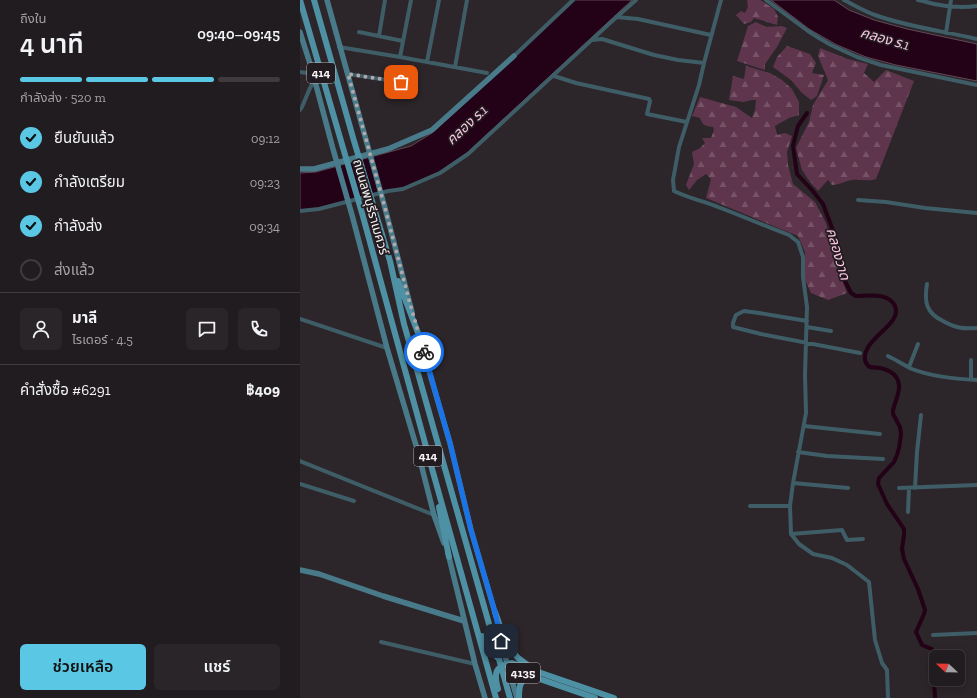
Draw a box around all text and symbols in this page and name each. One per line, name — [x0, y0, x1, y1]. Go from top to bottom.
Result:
text: ถึงใน — [20, 11, 46, 26]
water label: คลอง ร.1 — [859, 24, 911, 54]
text: 09:40–09:45 — [197, 25, 280, 43]
text: 4 นาที — [20, 28, 84, 60]
road number: 414 — [307, 63, 335, 83]
pin — [384, 65, 418, 99]
icon: bag — [390, 71, 412, 93]
text: กำลังส่ง · 520 m — [20, 90, 106, 105]
water label: คลอง ร.1 — [443, 102, 491, 148]
icon: check — [20, 127, 42, 149]
text: ยืนยันแล้ว — [54, 129, 115, 147]
text: 09:12 — [251, 131, 280, 146]
street label: ถนนลพบุรีราเมศวร์ — [350, 157, 392, 257]
icon: check — [20, 171, 42, 193]
text: กำลังเตรียม — [54, 173, 125, 191]
text: 09:23 — [250, 175, 280, 190]
icon: check — [20, 215, 42, 237]
text: กำลังส่ง — [54, 217, 102, 235]
text: 09:34 — [249, 219, 280, 234]
water label: คลองวาด — [822, 226, 854, 282]
text: ส่งแล้ว — [54, 261, 95, 279]
button: person — [20, 308, 62, 350]
button: chat — [186, 308, 228, 350]
button: phone — [238, 308, 280, 350]
text: มาลี — [72, 309, 97, 327]
text: ไรเดอร์ · 4.5 — [72, 332, 133, 347]
courier — [404, 332, 444, 372]
icon: bike — [413, 341, 435, 363]
text: คำสั่งซื้อ #6291 — [20, 381, 111, 399]
text: ฿409 — [246, 381, 280, 399]
road number: 414 — [414, 446, 442, 466]
pin — [484, 624, 518, 658]
icon: home — [490, 630, 512, 652]
button: ช่วยเหลือ — [20, 644, 146, 690]
button: แชร์ — [154, 644, 280, 690]
north arrow — [929, 650, 965, 686]
map controls — [929, 650, 965, 686]
road number: 4135 — [506, 663, 540, 683]

